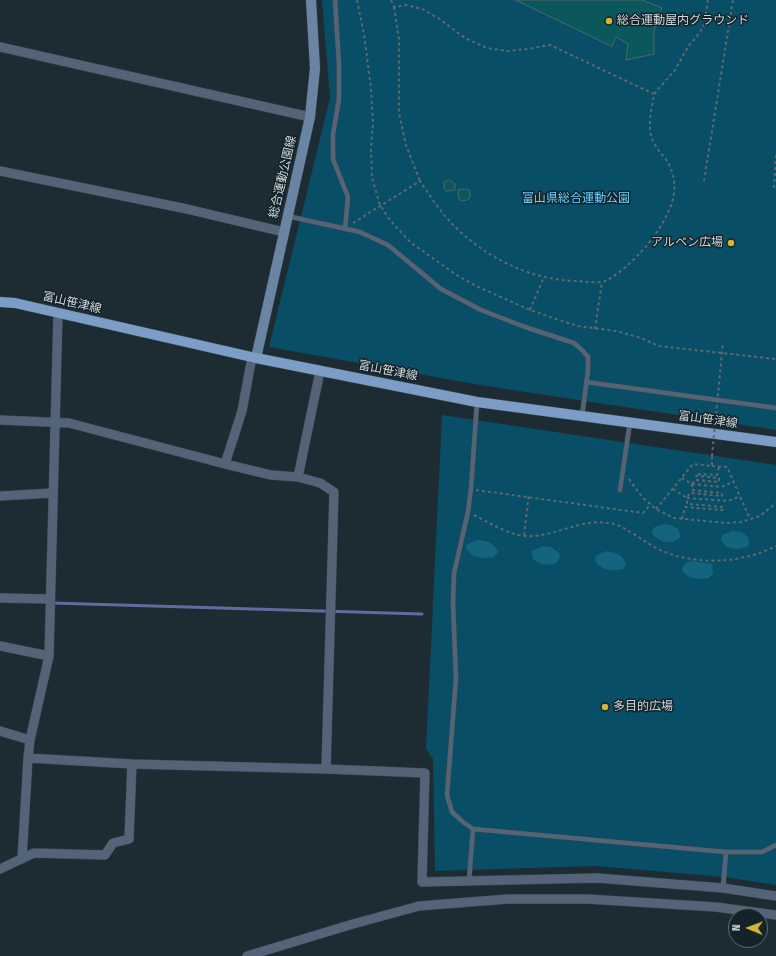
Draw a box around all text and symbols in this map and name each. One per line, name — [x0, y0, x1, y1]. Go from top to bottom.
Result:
place label: 総合運動屋内グラウンド — [617, 14, 749, 28]
marker: 総合運動屋内グラウンド — [604, 16, 614, 26]
street label: 総合運動公園線 — [267, 134, 299, 220]
park label: 富山県総合運動公園 — [522, 192, 630, 206]
place label: アルペン広場 — [651, 236, 723, 250]
marker: アルペン広場 — [726, 238, 736, 248]
street label: 富山笹津線 — [41, 289, 103, 317]
street label: 富山笹津線 — [357, 358, 419, 384]
street label: 富山笹津線 — [677, 409, 739, 431]
place label: 多目的広場 — [613, 700, 673, 714]
marker: 多目的広場 — [600, 702, 610, 712]
north arrow — [728, 908, 768, 948]
text: N — [730, 924, 743, 931]

